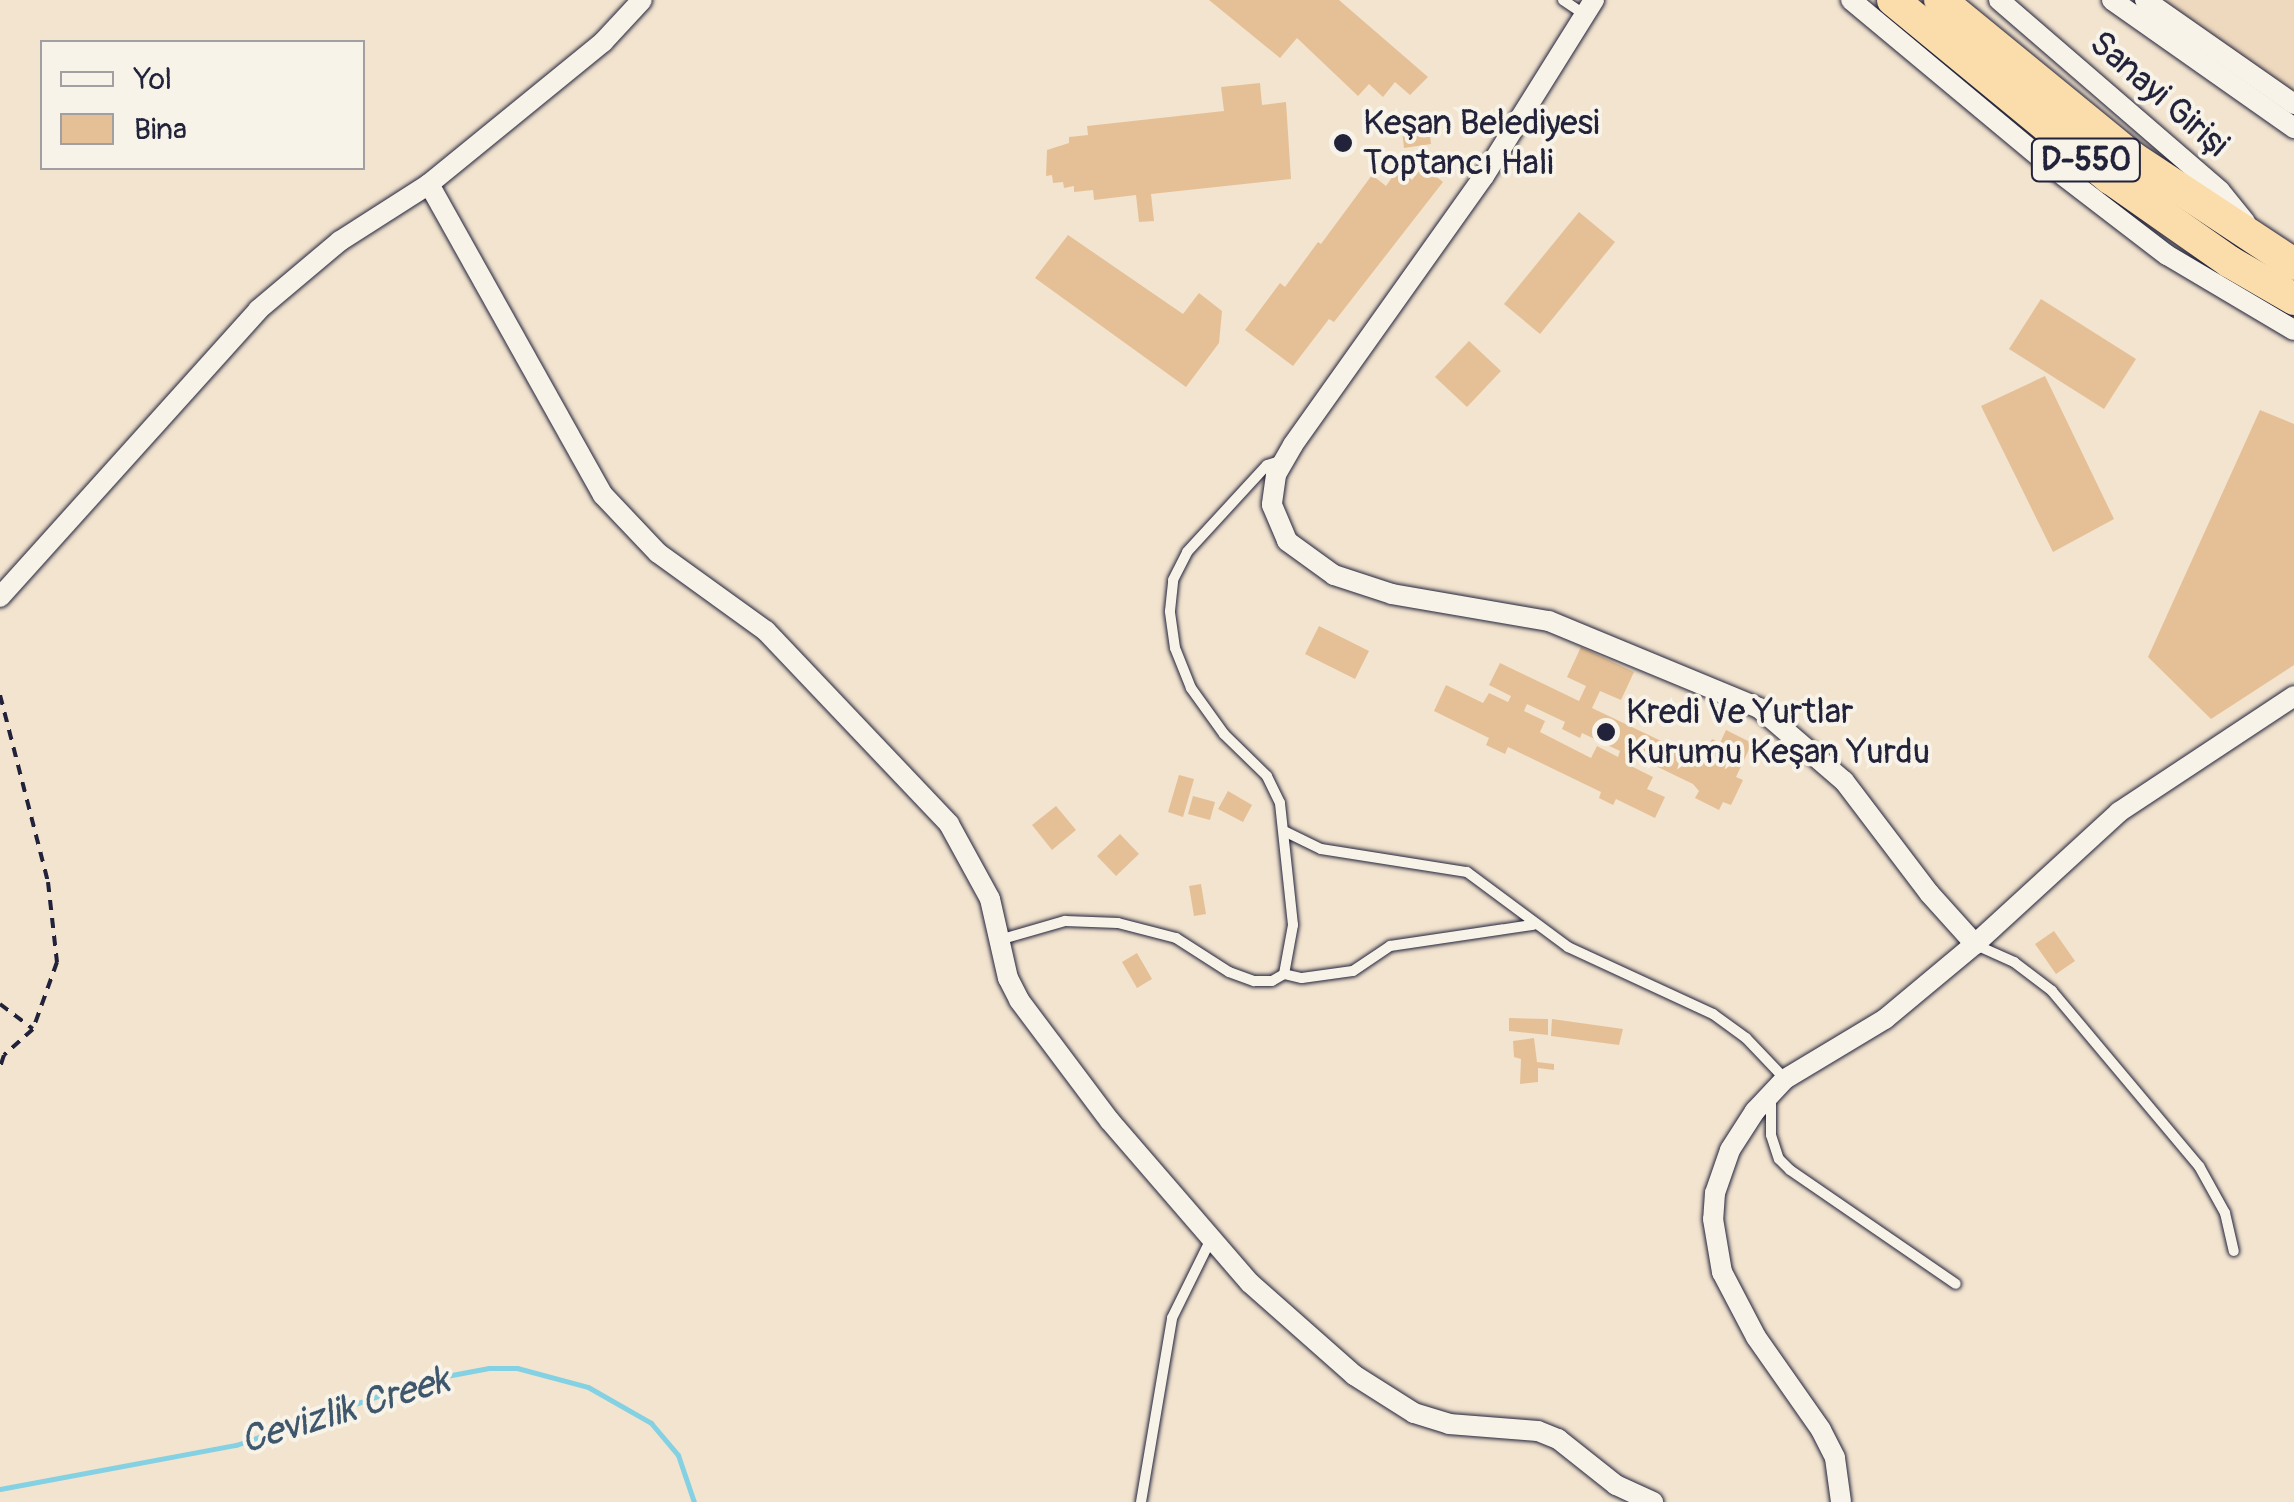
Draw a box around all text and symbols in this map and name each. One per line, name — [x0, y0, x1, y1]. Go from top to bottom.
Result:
street label: Sanayi Girişi — [2081, 22, 2237, 166]
legend — [40, 40, 365, 170]
text: Yol — [134, 61, 172, 98]
place label: Keşan Belediyesi Toptancı Hali — [1363, 102, 1599, 184]
text: Bina — [134, 111, 187, 148]
marker: Keşan Belediyesi Toptancı Hali — [1332, 132, 1354, 154]
road number: D-550 — [2028, 133, 2144, 187]
place label: Kredi Ve Yurtlar Kurumu Keşan Yurdu — [1626, 691, 1930, 773]
marker: Kredi Ve Yurtlar Kurumu Keşan Yurdu — [1595, 721, 1617, 743]
water label: Cevizlik Creek — [235, 1358, 455, 1464]

